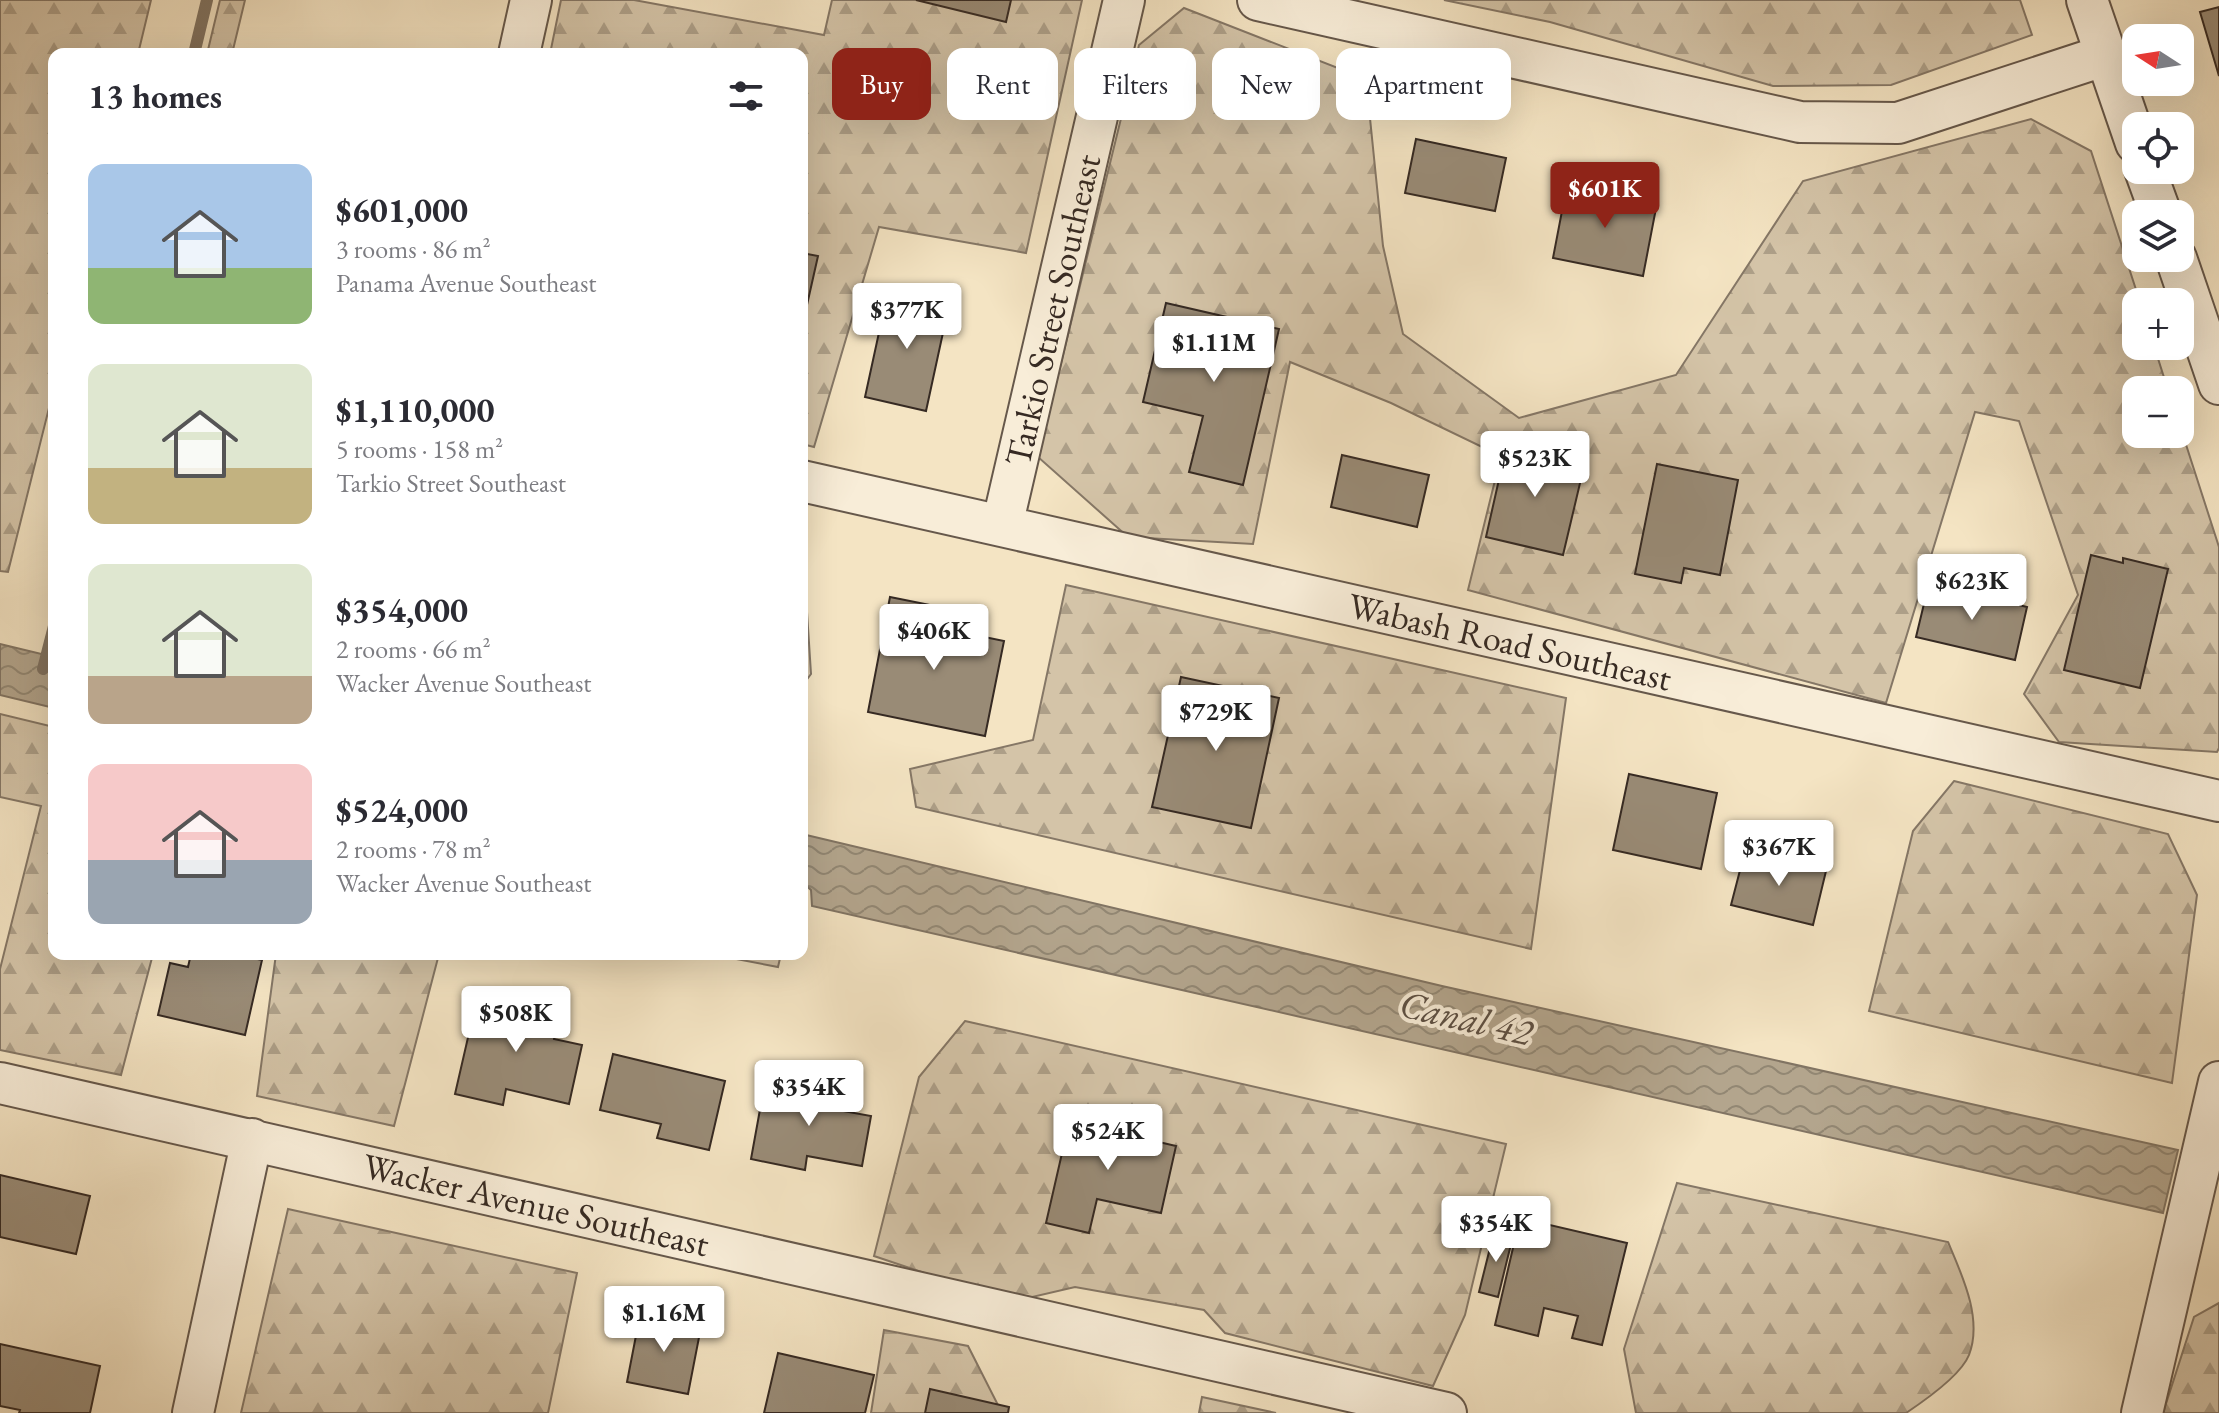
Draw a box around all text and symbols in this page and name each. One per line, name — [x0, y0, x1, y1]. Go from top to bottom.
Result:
north arrow — [2122, 24, 2194, 96]
map controls — [2122, 24, 2194, 448]
chip: Buy — [832, 48, 931, 120]
chip: Rent — [947, 48, 1058, 120]
chip: Filters — [1074, 48, 1196, 120]
chip: New — [1212, 48, 1320, 120]
chip: Apartment — [1336, 48, 1511, 120]
text: 13 homes — [88, 74, 222, 118]
icon: filters — [724, 74, 768, 118]
button: locate — [2122, 112, 2194, 184]
street label: Tarkio Street Southeast — [994, 149, 1111, 471]
pin: $601K — [1549, 162, 1661, 230]
text: $601K — [1568, 171, 1642, 205]
text: $601,000 — [336, 188, 468, 232]
icon: home — [152, 196, 248, 292]
button: layers — [2122, 200, 2194, 272]
text: 3 rooms · 86 m² — [336, 232, 491, 266]
text: Panama Avenue Southeast — [336, 266, 596, 300]
pin: $377K — [851, 283, 963, 351]
button: + — [2122, 288, 2194, 360]
text: $377K — [870, 292, 944, 326]
pin: $1.11M — [1149, 316, 1279, 384]
text: $1.11M — [1172, 325, 1256, 359]
button: − — [2122, 376, 2194, 448]
text: $1,110,000 — [336, 388, 494, 432]
icon: home — [152, 396, 248, 492]
pin: $523K — [1479, 431, 1591, 499]
text: 5 rooms · 158 m² — [336, 432, 503, 466]
text: $523K — [1498, 440, 1572, 474]
text: Tarkio Street Southeast — [336, 466, 566, 500]
pin: $623K — [1916, 554, 2028, 622]
text: $623K — [1935, 563, 2009, 597]
street label: Wabash Road Southeast — [1344, 581, 1677, 702]
text: $354,000 — [336, 588, 468, 632]
icon: home — [152, 596, 248, 692]
pin: $406K — [878, 604, 990, 672]
text: $406K — [897, 613, 971, 647]
text: 2 rooms · 66 m² — [336, 632, 491, 666]
text: Wacker Avenue Southeast — [336, 666, 592, 700]
pin: $729K — [1160, 685, 1272, 753]
text: $729K — [1179, 694, 1253, 728]
text: $524,000 — [336, 788, 468, 832]
icon: home — [152, 796, 248, 892]
pin: $367K — [1723, 820, 1835, 888]
text: $367K — [1742, 829, 1816, 863]
text: 2 rooms · 78 m² — [336, 832, 491, 866]
text: Wacker Avenue Southeast — [336, 866, 592, 900]
water label: Canal 42 — [1395, 978, 1539, 1057]
pin: $508K — [460, 986, 572, 1054]
text: $508K — [479, 995, 553, 1029]
pin: $354K — [753, 1060, 865, 1128]
text: $354K — [772, 1069, 846, 1103]
pin: $524K — [1052, 1104, 1164, 1172]
text: $524K — [1071, 1113, 1145, 1147]
street label: Wacker Avenue Southeast — [358, 1142, 714, 1267]
pin: $354K — [1440, 1196, 1552, 1264]
text: $354K — [1459, 1205, 1533, 1239]
pin: $1.16M — [599, 1286, 729, 1354]
text: $1.16M — [622, 1295, 706, 1329]

